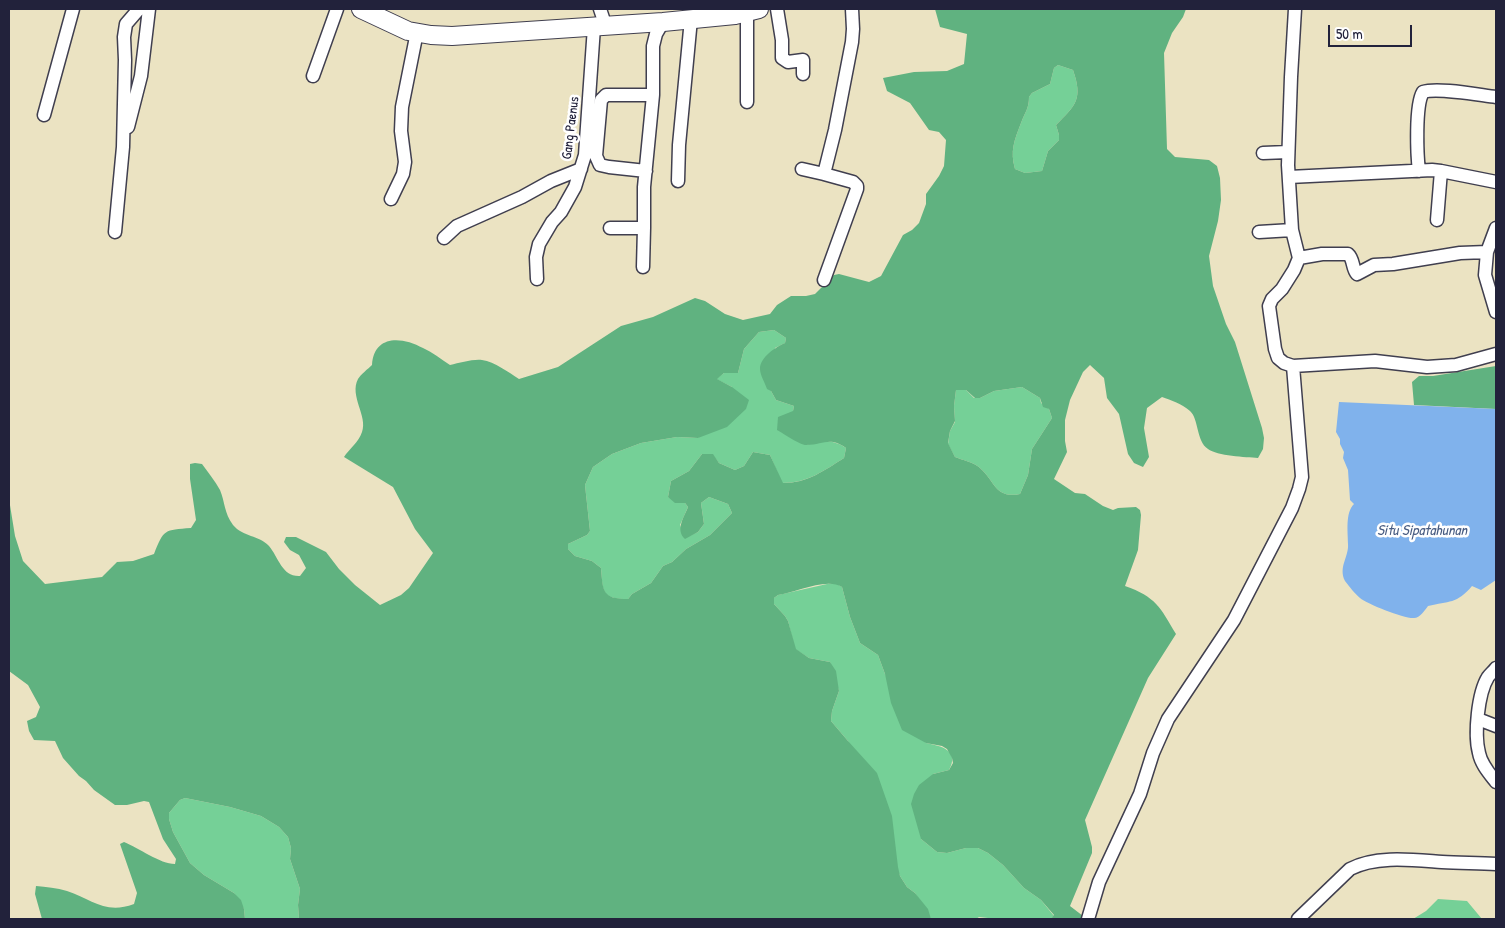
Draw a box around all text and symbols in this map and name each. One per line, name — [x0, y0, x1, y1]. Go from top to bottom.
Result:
scale bar — [1330, 15, 1414, 47]
text: 50 m — [1336, 23, 1363, 44]
street label: Gang Paenus — [559, 96, 583, 160]
water label: Situ Sipatahunan — [1377, 522, 1467, 540]

